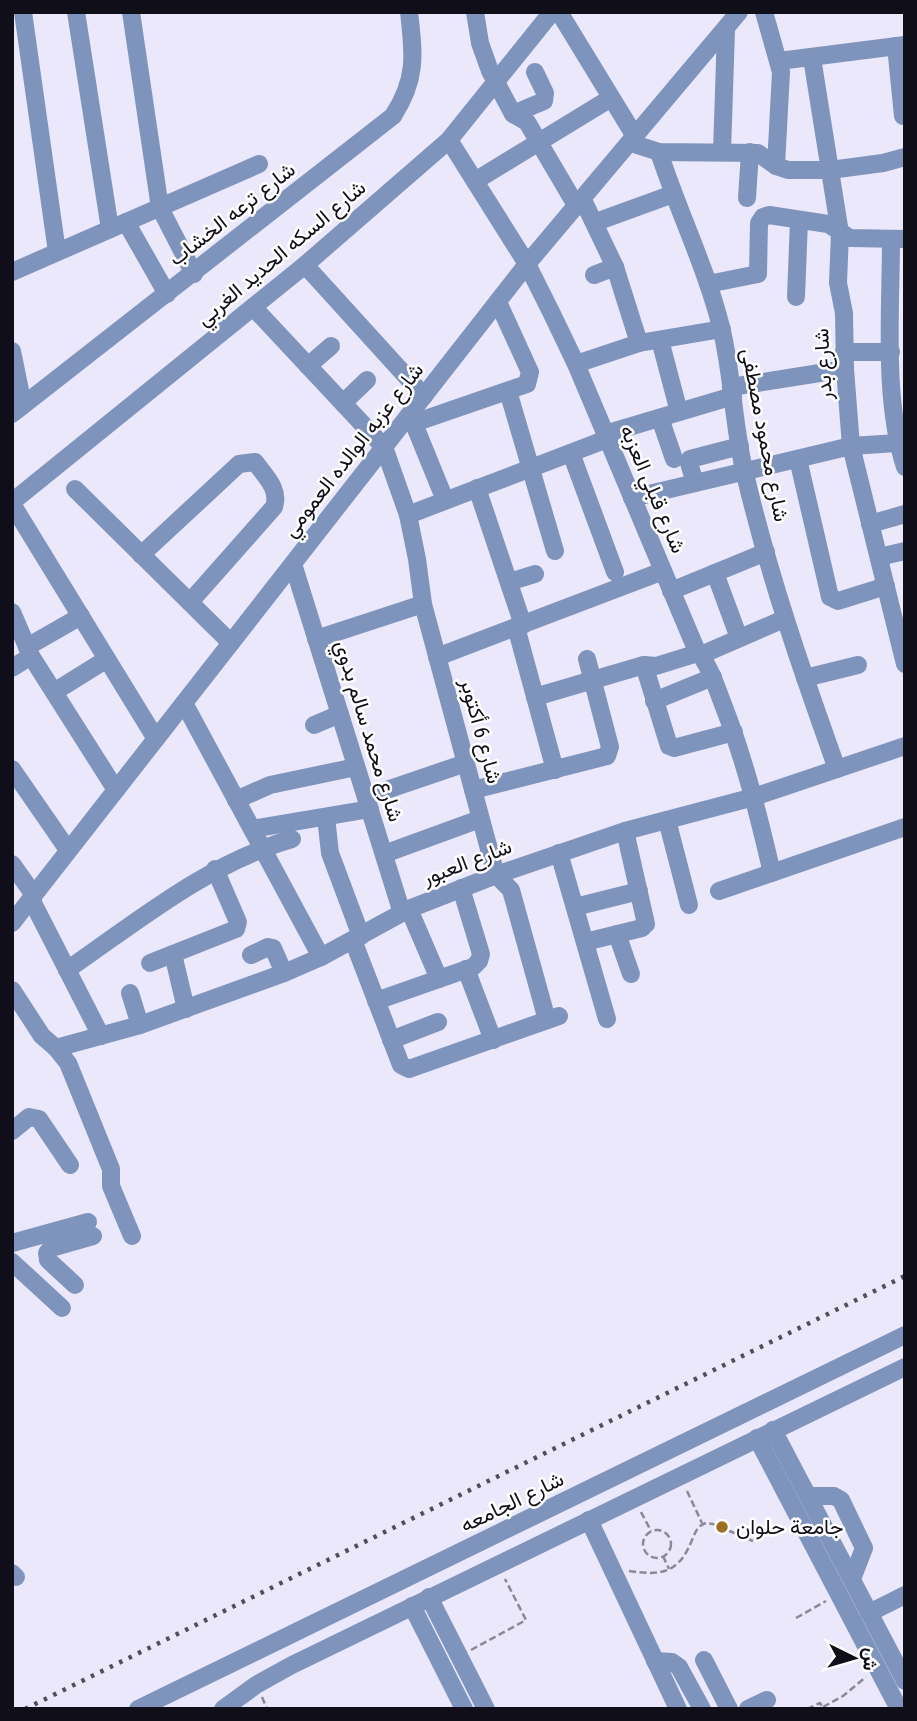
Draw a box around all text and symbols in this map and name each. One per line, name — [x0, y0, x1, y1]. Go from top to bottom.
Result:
street label: شارع ترعه الخشاب — [164, 157, 301, 272]
street label: شارع السكه الحديد الغربي — [192, 175, 374, 335]
street label: شارع بدر — [809, 328, 839, 401]
street label: شارع محمود مصطفى — [734, 346, 794, 524]
street label: شارع عزبه الوالده العمومي — [278, 358, 432, 545]
street label: شارع قبلي العزبه — [611, 421, 691, 559]
street label: شارع محمد سالم بدوي — [325, 637, 408, 826]
street label: شارع 6 أكتوبر — [453, 675, 507, 787]
street label: شارع العبور — [418, 834, 516, 892]
street label: شارع الجامعه — [456, 1467, 568, 1539]
place label: جامعة حلوان — [736, 1515, 844, 1540]
marker: جامعة حلوان — [714, 1519, 730, 1535]
north arrow — [819, 1623, 889, 1693]
text: ش — [858, 1647, 883, 1672]

